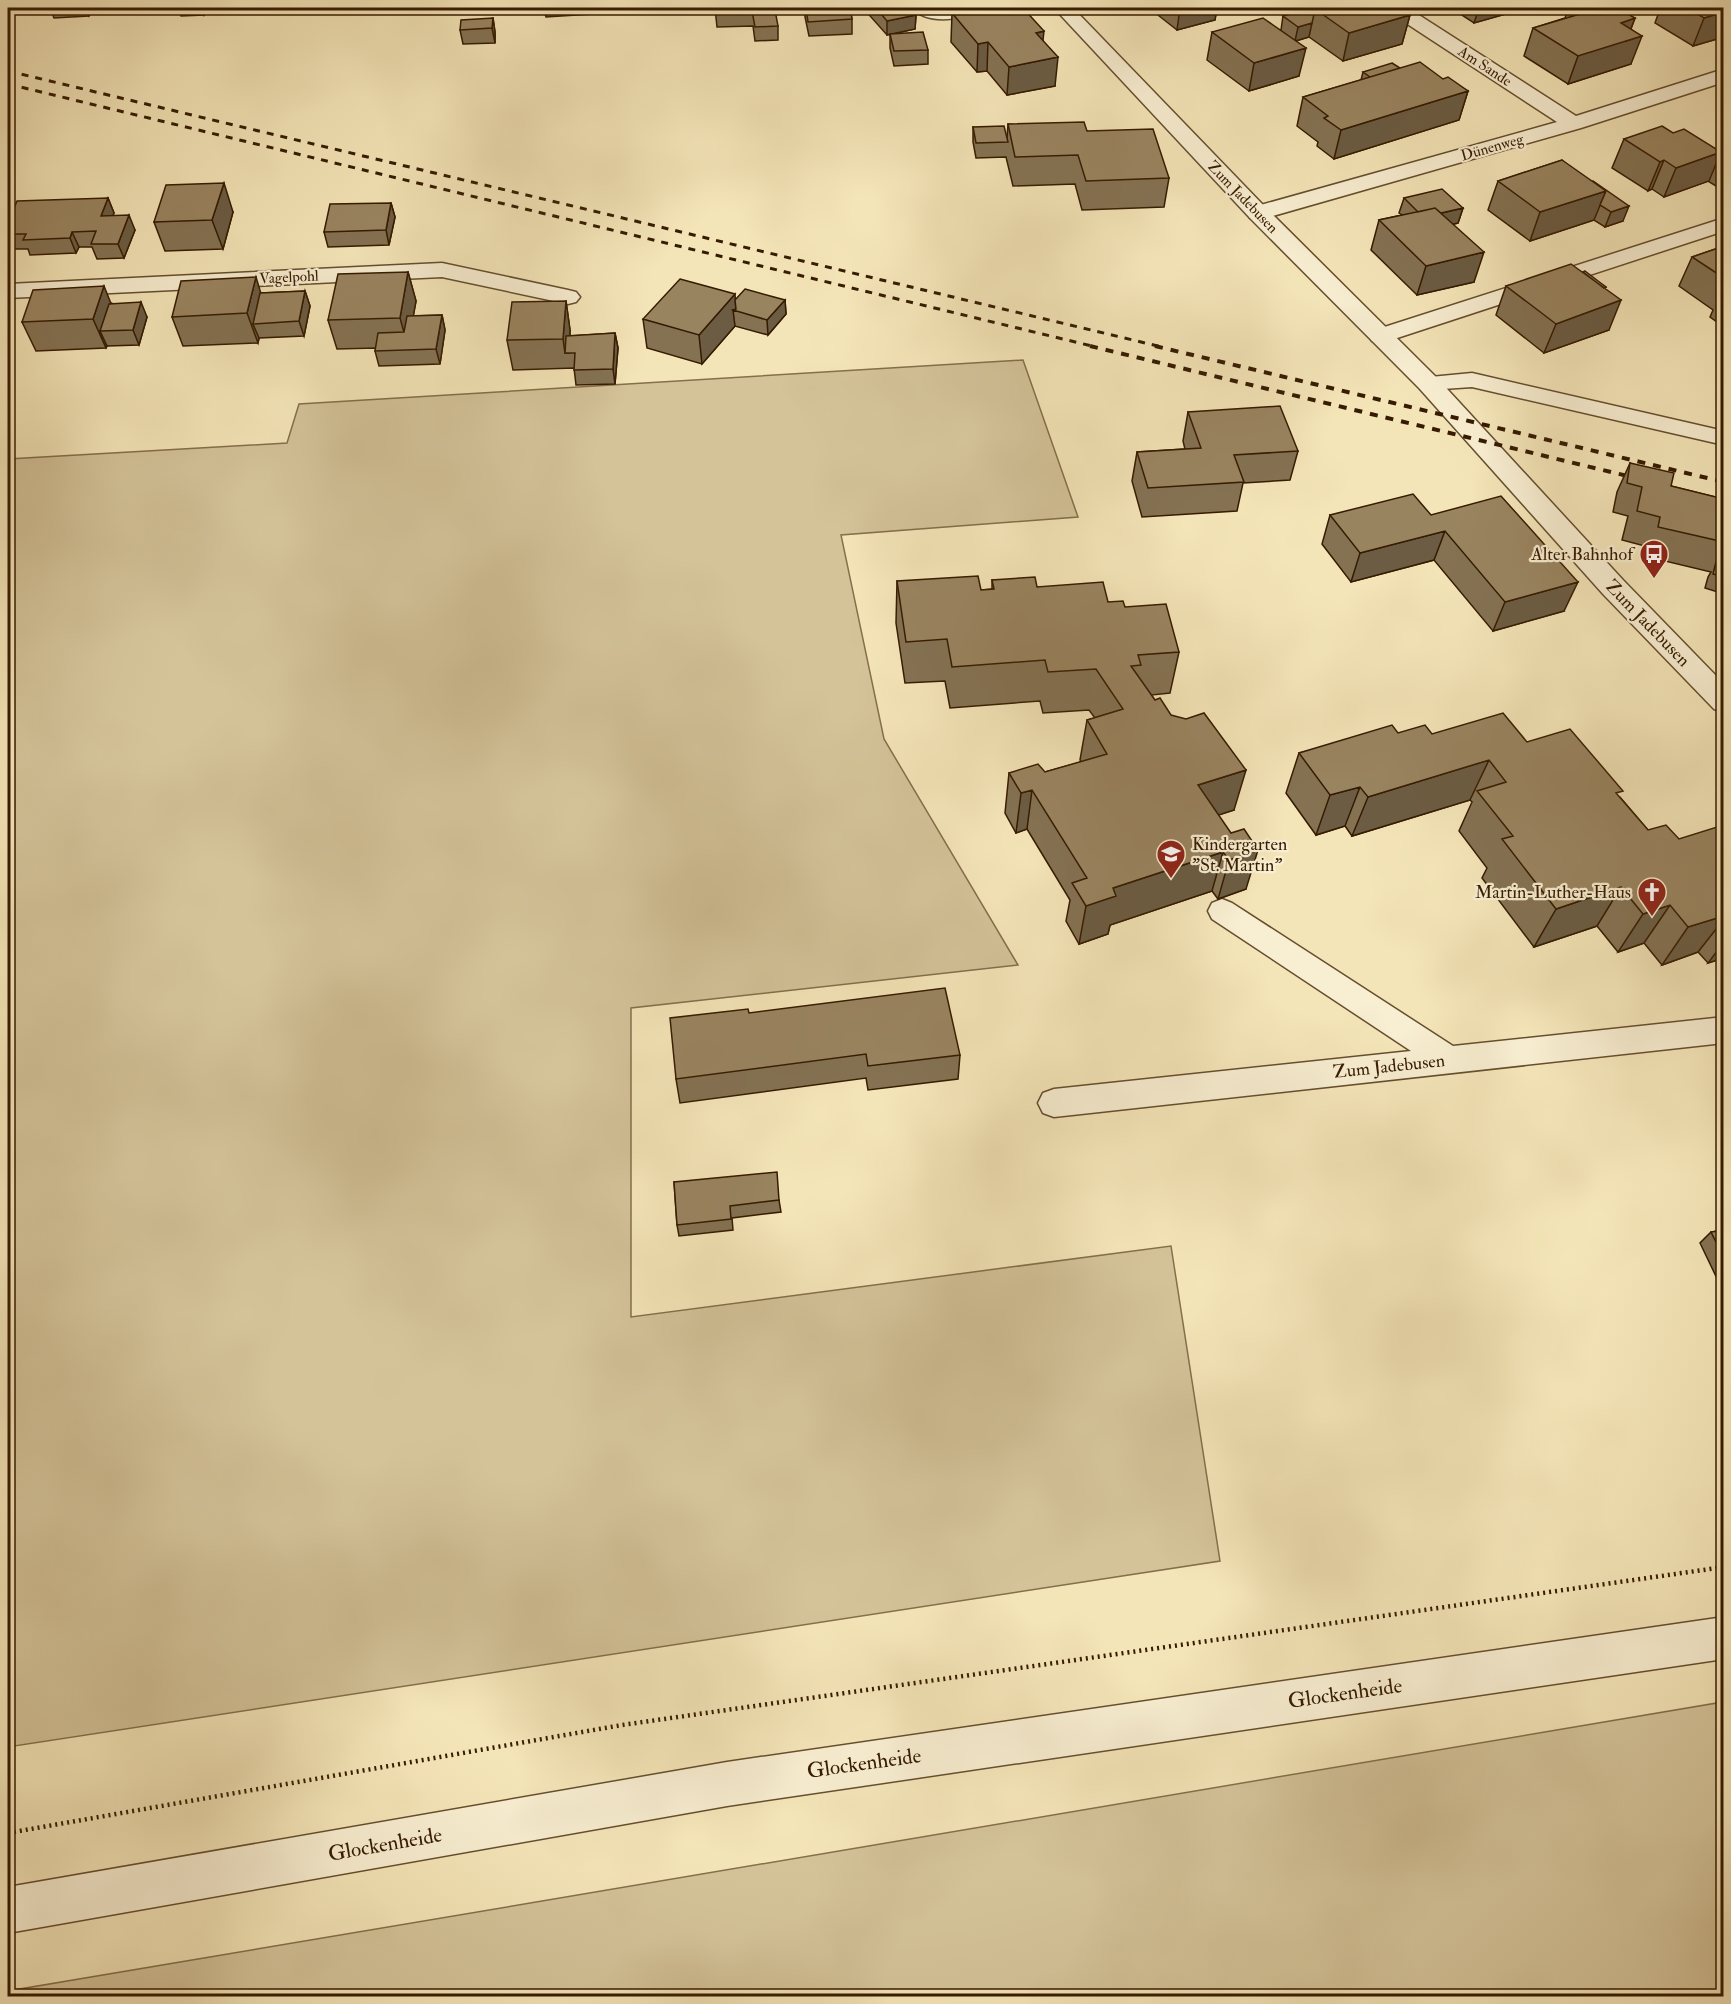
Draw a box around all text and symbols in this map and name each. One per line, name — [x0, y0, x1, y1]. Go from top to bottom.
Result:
street label: Am Sande — [1453, 42, 1515, 91]
street label: Dünenweg — [1459, 129, 1526, 165]
street label: Zum Jadebusen — [1203, 157, 1282, 238]
street label: Vagelpohl — [259, 266, 319, 290]
bus stop icon: Alter Bahnhof — [1638, 538, 1670, 580]
place label: Alter Bahnhof — [1530, 543, 1636, 566]
street label: Zum Jadebusen — [1600, 575, 1695, 672]
place label: Kindergarten "St. Martin" — [1192, 833, 1287, 877]
school or university icon: Kindergarten "St. Martin" — [1155, 838, 1187, 880]
church icon: Martin-Luther-Haus — [1636, 876, 1668, 918]
place label: Martin-Luther-Haus — [1475, 881, 1631, 904]
street label: Zum Jadebusen — [1332, 1049, 1446, 1084]
street label: Glockenheide — [1286, 1672, 1404, 1715]
street label: Glockenheide — [805, 1742, 923, 1785]
street label: Glockenheide — [326, 1821, 444, 1868]

